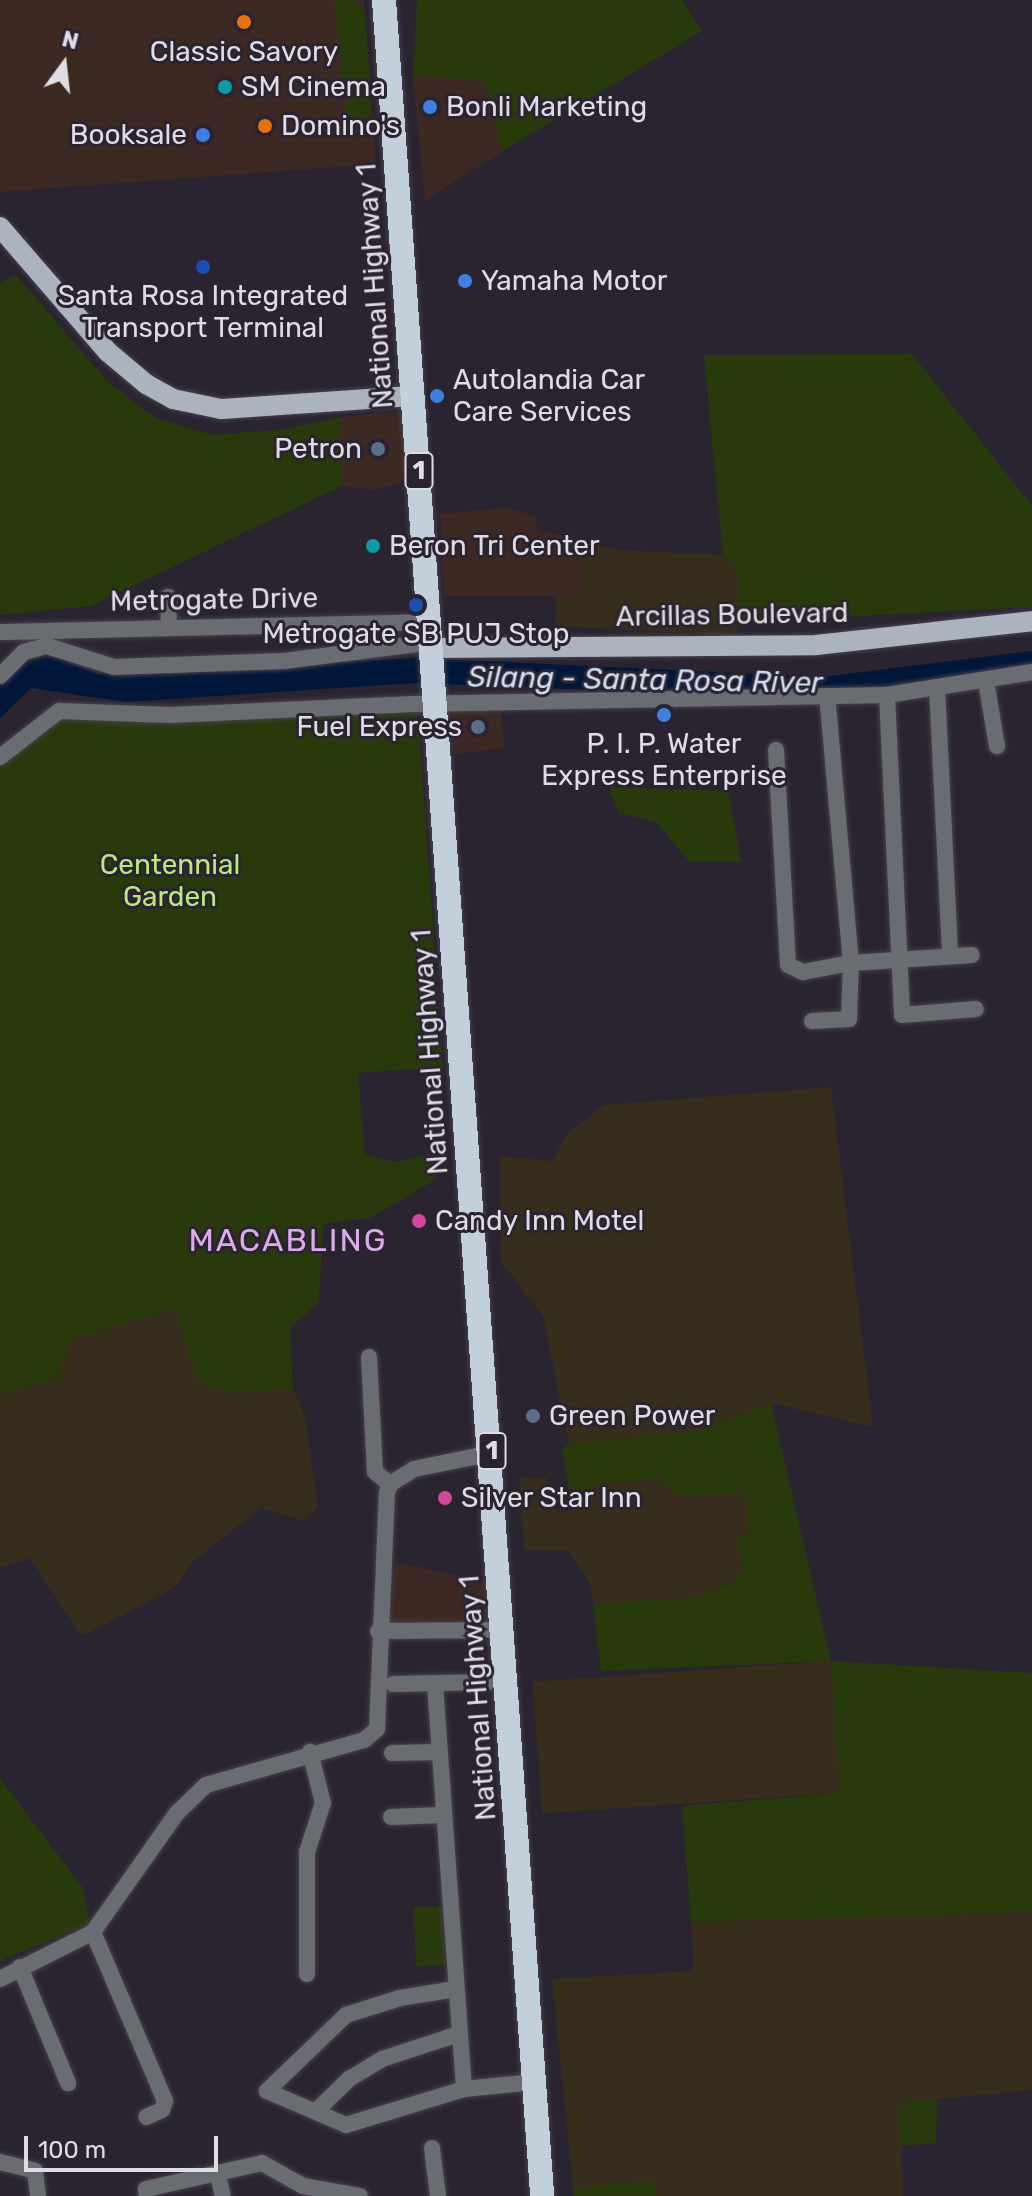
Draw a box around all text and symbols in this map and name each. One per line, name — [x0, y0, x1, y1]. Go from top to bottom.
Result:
marker: Classic Savory — [235, 13, 253, 31]
north arrow — [24, 24, 104, 104]
text: N — [59, 25, 81, 55]
place label: Classic Savory — [150, 35, 338, 69]
place label: SM Cinema — [241, 70, 386, 104]
marker: SM Cinema — [216, 78, 234, 96]
place label: Bonli Marketing — [446, 90, 647, 124]
marker: Bonli Marketing — [421, 98, 439, 116]
place label: Domino's — [281, 109, 400, 143]
marker: Domino's — [256, 117, 274, 135]
place label: Booksale — [70, 118, 187, 152]
marker: Booksale — [194, 126, 212, 144]
street label: National Highway 1 — [350, 162, 400, 410]
marker: Santa Rosa Integrated Transport Terminal — [194, 258, 212, 276]
place label: Yamaha Motor — [481, 264, 667, 298]
marker: Yamaha Motor — [456, 272, 474, 290]
place label: Santa Rosa Integrated Transport Terminal — [58, 279, 348, 345]
place label: Autolandia Car Care Services — [453, 363, 645, 429]
marker: Autolandia Car Care Services — [428, 387, 446, 405]
place label: Petron — [274, 432, 362, 466]
marker: Petron — [369, 440, 387, 458]
road number: 1 — [403, 449, 435, 493]
place label: Beron Tri Center — [389, 529, 600, 563]
marker: Beron Tri Center — [364, 537, 382, 555]
street label: Metrogate Drive — [110, 581, 318, 619]
marker: Metrogate SB PUJ Stop — [407, 596, 425, 614]
street label: Arcillas Boulevard — [615, 596, 849, 634]
place label: Metrogate SB PUJ Stop — [262, 617, 570, 651]
water label: Silang - Santa Rosa River — [467, 659, 823, 701]
marker: P. I. P. Water Express Enterprise — [655, 706, 673, 724]
place label: Fuel Express — [296, 710, 462, 744]
marker: Fuel Express — [469, 718, 487, 736]
place label: P. I. P. Water Express Enterprise — [541, 727, 787, 793]
park label: Centennial Garden — [100, 848, 240, 914]
street label: National Highway 1 — [405, 928, 455, 1176]
place label: Candy Inn Motel — [435, 1204, 645, 1238]
marker: Candy Inn Motel — [410, 1212, 428, 1230]
district label: MACABLING — [188, 1221, 388, 1259]
place label: Green Power — [549, 1399, 715, 1433]
marker: Green Power — [524, 1407, 542, 1425]
road number: 1 — [476, 1429, 508, 1473]
place label: Silver Star Inn — [461, 1481, 643, 1515]
marker: Silver Star Inn — [436, 1489, 454, 1507]
street label: National Highway 1 — [453, 1574, 503, 1822]
scale bar — [28, 2120, 222, 2170]
text: 100 m — [38, 2136, 106, 2164]

